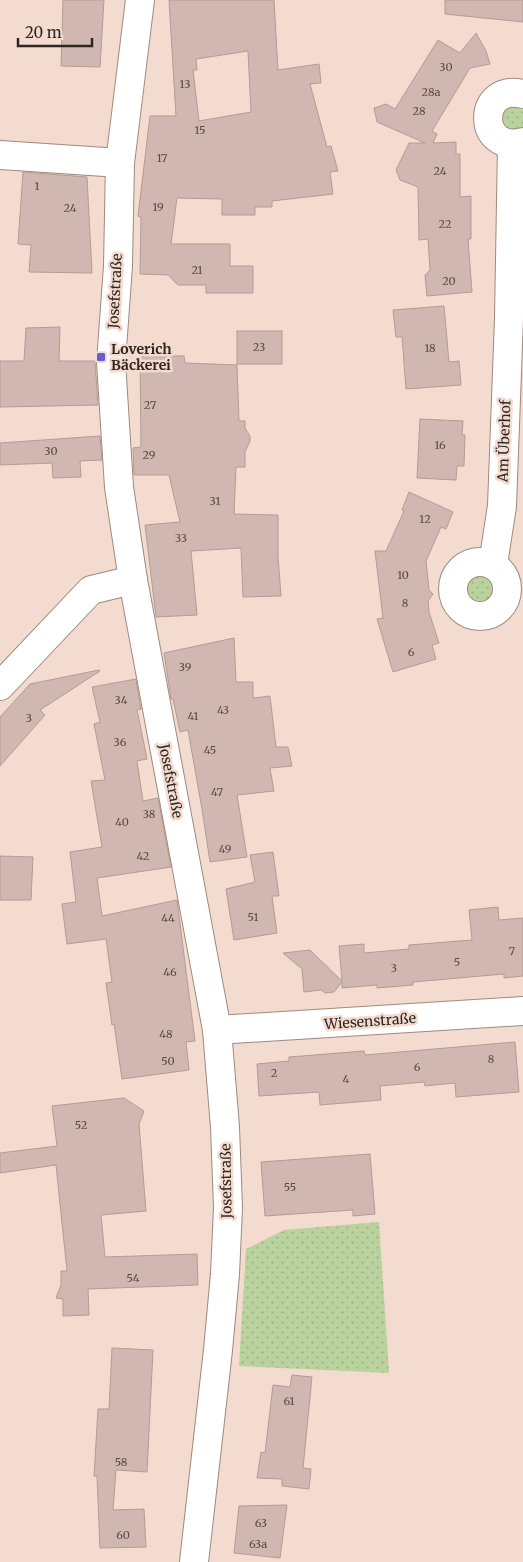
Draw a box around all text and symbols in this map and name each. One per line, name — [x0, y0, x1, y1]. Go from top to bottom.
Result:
scale bar — [18, 15, 91, 47]
text: 20 m — [25, 23, 62, 42]
house number: 30 — [439, 60, 453, 74]
house number: 13 — [180, 77, 190, 91]
house number: 28a — [421, 85, 441, 99]
house number: 28 — [413, 104, 426, 118]
house number: 15 — [194, 123, 206, 137]
house number: 17 — [157, 151, 167, 165]
house number: 24 — [434, 164, 447, 178]
house number: 1 — [35, 179, 40, 193]
house number: 19 — [152, 200, 164, 214]
house number: 24 — [64, 201, 77, 215]
house number: 22 — [439, 217, 451, 231]
street label: Josefstraße — [104, 253, 126, 330]
house number: 21 — [191, 263, 203, 277]
house number: 20 — [442, 274, 456, 288]
place label: Loverich Bäckerei — [111, 340, 172, 374]
house number: 23 — [253, 340, 265, 354]
house number: 18 — [424, 341, 436, 355]
marker: Loverich Bäckerei — [95, 351, 107, 363]
house number: 27 — [144, 398, 156, 412]
street label: Am Überhof — [494, 399, 514, 483]
house number: 16 — [434, 438, 446, 452]
house number: 30 — [44, 444, 58, 458]
house number: 29 — [143, 448, 156, 462]
house number: 31 — [210, 494, 220, 508]
house number: 12 — [419, 512, 431, 526]
house number: 33 — [175, 531, 187, 545]
house number: 10 — [397, 568, 409, 582]
house number: 8 — [402, 596, 409, 610]
house number: 6 — [408, 645, 415, 659]
house number: 39 — [179, 660, 192, 674]
house number: 34 — [115, 693, 128, 707]
house number: 43 — [217, 703, 229, 717]
house number: 41 — [188, 709, 198, 723]
house number: 3 — [26, 711, 32, 725]
house number: 36 — [114, 735, 127, 749]
street label: Josefstraße — [155, 741, 187, 820]
house number: 45 — [204, 743, 216, 757]
house number: 47 — [211, 785, 223, 799]
house number: 38 — [143, 807, 156, 821]
house number: 40 — [115, 815, 129, 829]
house number: 49 — [219, 842, 232, 856]
house number: 42 — [137, 849, 149, 863]
house number: 51 — [248, 910, 258, 924]
house number: 44 — [161, 911, 175, 925]
house number: 7 — [509, 944, 515, 958]
house number: 5 — [454, 955, 460, 969]
house number: 3 — [391, 961, 397, 975]
house number: 46 — [163, 965, 177, 979]
street label: Wiesenstraße — [322, 1009, 417, 1033]
house number: 48 — [159, 1027, 173, 1041]
house number: 8 — [488, 1052, 495, 1066]
house number: 50 — [161, 1054, 175, 1068]
house number: 6 — [414, 1060, 421, 1074]
house number: 2 — [271, 1066, 277, 1080]
house number: 4 — [343, 1072, 350, 1086]
house number: 52 — [75, 1118, 87, 1132]
street label: Josefstraße — [216, 1143, 236, 1220]
house number: 55 — [284, 1180, 296, 1194]
house number: 54 — [127, 1271, 140, 1285]
house number: 61 — [284, 1394, 294, 1408]
house number: 58 — [115, 1455, 128, 1469]
house number: 63 — [255, 1516, 267, 1530]
house number: 60 — [116, 1528, 130, 1542]
house number: 63a — [249, 1537, 267, 1551]

